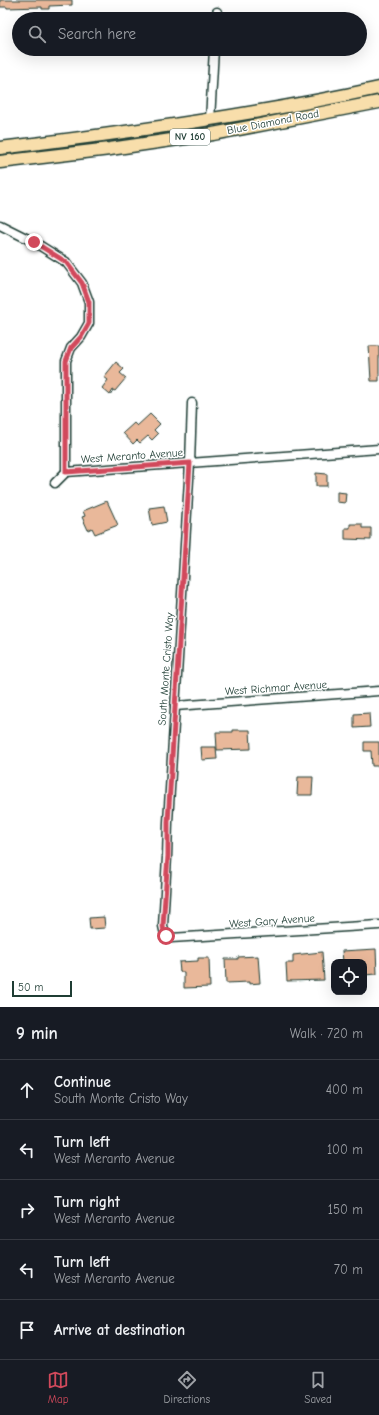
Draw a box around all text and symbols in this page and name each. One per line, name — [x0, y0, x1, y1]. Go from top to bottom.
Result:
search box — [12, 12, 367, 56]
icon: search — [26, 23, 48, 45]
text: Search here — [58, 25, 136, 43]
street label: Blue Diamond Road — [226, 107, 320, 137]
road number: NV 160 — [170, 129, 210, 145]
route end — [25, 233, 43, 251]
street label: West Meranto Avenue — [81, 446, 184, 466]
street label: South Monte Cristo Way — [156, 612, 176, 726]
street label: West Richmar Avenue — [225, 678, 328, 698]
street label: West Gary Avenue — [229, 911, 316, 930]
route start — [157, 927, 175, 945]
map controls — [331, 959, 367, 995]
button: locate — [331, 959, 367, 995]
scale bar — [12, 979, 72, 998]
text: 50 m — [18, 981, 43, 994]
text: 9 min — [16, 1024, 58, 1043]
text: Walk · 720 m — [290, 1026, 363, 1041]
text: Continue — [54, 1073, 111, 1091]
icon: ahead — [16, 1079, 38, 1101]
text: 400 m — [326, 1082, 363, 1097]
text: South Monte Cristo Way — [54, 1091, 188, 1106]
text: Turn left — [54, 1133, 110, 1151]
icon: left — [16, 1139, 38, 1161]
text: 100 m — [327, 1142, 363, 1157]
text: West Meranto Avenue — [54, 1151, 175, 1166]
text: Turn right — [54, 1193, 120, 1211]
icon: right — [16, 1199, 38, 1221]
text: 150 m — [328, 1202, 363, 1217]
text: West Meranto Avenue — [54, 1211, 175, 1226]
text: Turn left — [54, 1253, 110, 1271]
icon: left — [16, 1259, 38, 1281]
text: 70 m — [334, 1262, 363, 1277]
text: West Meranto Avenue — [54, 1271, 175, 1286]
icon: arrive — [16, 1319, 38, 1341]
text: Arrive at destination — [54, 1321, 185, 1339]
tab: Map — [47, 1369, 69, 1406]
tab: Directions — [163, 1369, 210, 1406]
tab: Saved — [304, 1369, 332, 1406]

